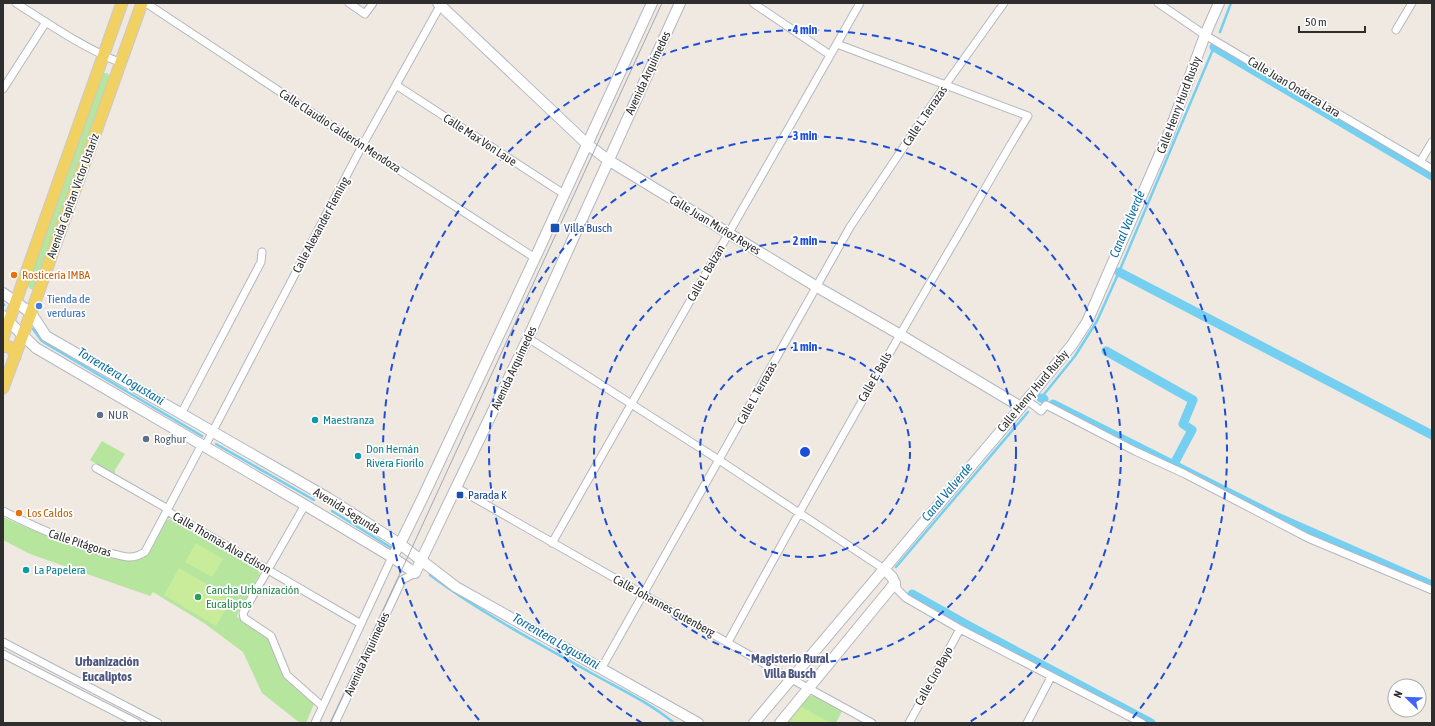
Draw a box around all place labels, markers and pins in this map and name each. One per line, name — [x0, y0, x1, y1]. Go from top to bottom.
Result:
place label: Villa Busch — [564, 221, 612, 235]
marker: Villa Busch — [549, 222, 561, 234]
place label: Rosticería IMBA — [22, 268, 90, 282]
marker: Rosticería IMBA — [9, 270, 19, 280]
place label: Tienda de verduras — [47, 292, 90, 320]
marker: Tienda de verduras — [34, 301, 44, 311]
place label: NUR — [108, 408, 128, 422]
marker: NUR — [95, 410, 105, 420]
place label: Maestranza — [323, 413, 374, 427]
marker: Maestranza — [310, 415, 320, 425]
place label: Roghur — [154, 432, 186, 446]
marker: Roghur — [141, 434, 151, 444]
place label: Don Hernán Rivera Fiorilo — [366, 442, 424, 470]
centre of rings — [798, 445, 812, 459]
marker: Don Hernán Rivera Fiorilo — [353, 451, 363, 461]
place label: Parada K — [468, 488, 507, 502]
marker: Parada K — [455, 490, 465, 500]
place label: Los Caldos — [27, 506, 73, 520]
marker: Los Caldos — [14, 508, 24, 518]
place label: La Papelera — [34, 563, 86, 577]
marker: La Papelera — [21, 565, 31, 575]
place label: Cancha Urbanización Eucaliptos — [206, 583, 299, 611]
marker: Cancha Urbanización Eucaliptos — [193, 592, 203, 602]

